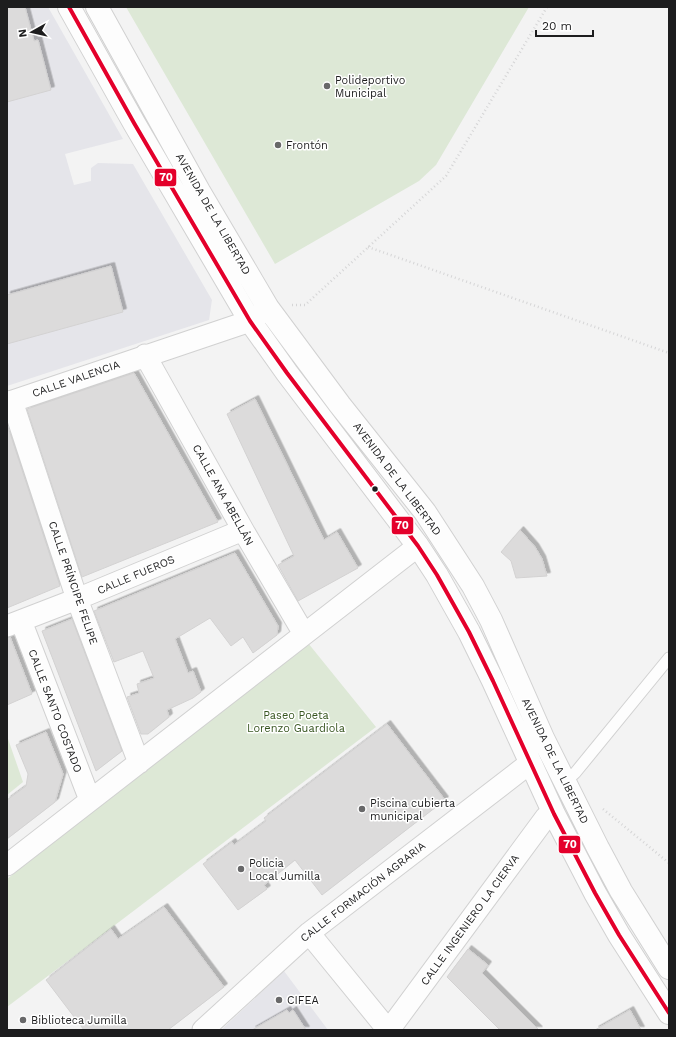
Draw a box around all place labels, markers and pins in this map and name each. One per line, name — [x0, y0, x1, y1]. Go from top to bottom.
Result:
place label: Polideportivo Municipal — [335, 74, 405, 100]
marker: Polideportivo Municipal — [322, 81, 332, 91]
place label: Frontón — [286, 139, 328, 152]
marker: Frontón — [273, 140, 283, 150]
unlabelled marker — [370, 484, 380, 494]
place label: Piscina cubierta municipal — [370, 797, 455, 823]
marker: Piscina cubierta municipal — [357, 804, 367, 814]
place label: Policia Local Jumilla — [249, 857, 320, 883]
marker: Policia Local Jumilla — [236, 864, 246, 874]
place label: CIFEA — [287, 994, 319, 1007]
marker: CIFEA — [274, 995, 284, 1005]
place label: Biblioteca Jumilla — [31, 1014, 127, 1027]
marker: Biblioteca Jumilla — [18, 1015, 28, 1025]

